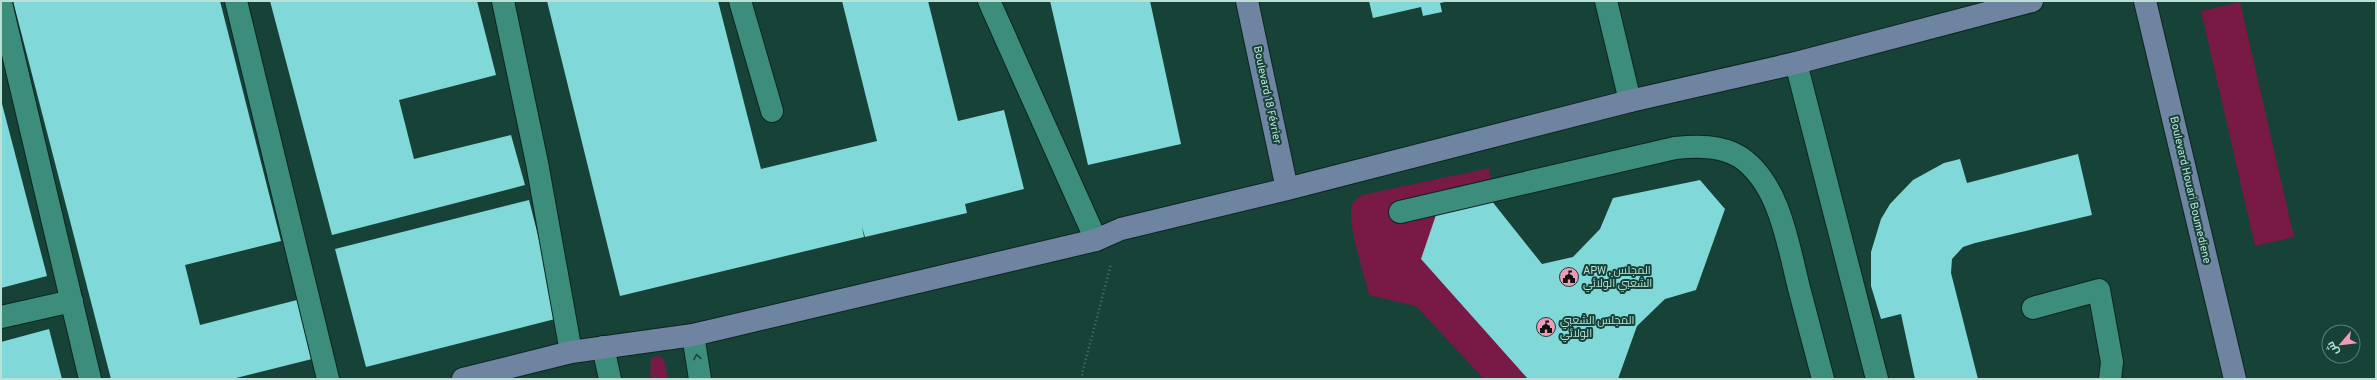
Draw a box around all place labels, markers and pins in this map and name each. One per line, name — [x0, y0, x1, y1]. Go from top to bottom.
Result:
place label: APW , المجلس الشعبي الولائي — [1583, 264, 1652, 292]
public building icon: APW , المجلس الشعبي الولائي — [1558, 266, 1580, 288]
place label: المجلس الشعبي الولائي — [1560, 314, 1634, 342]
public building icon: المجلس الشعبي الولائي — [1535, 316, 1557, 338]

